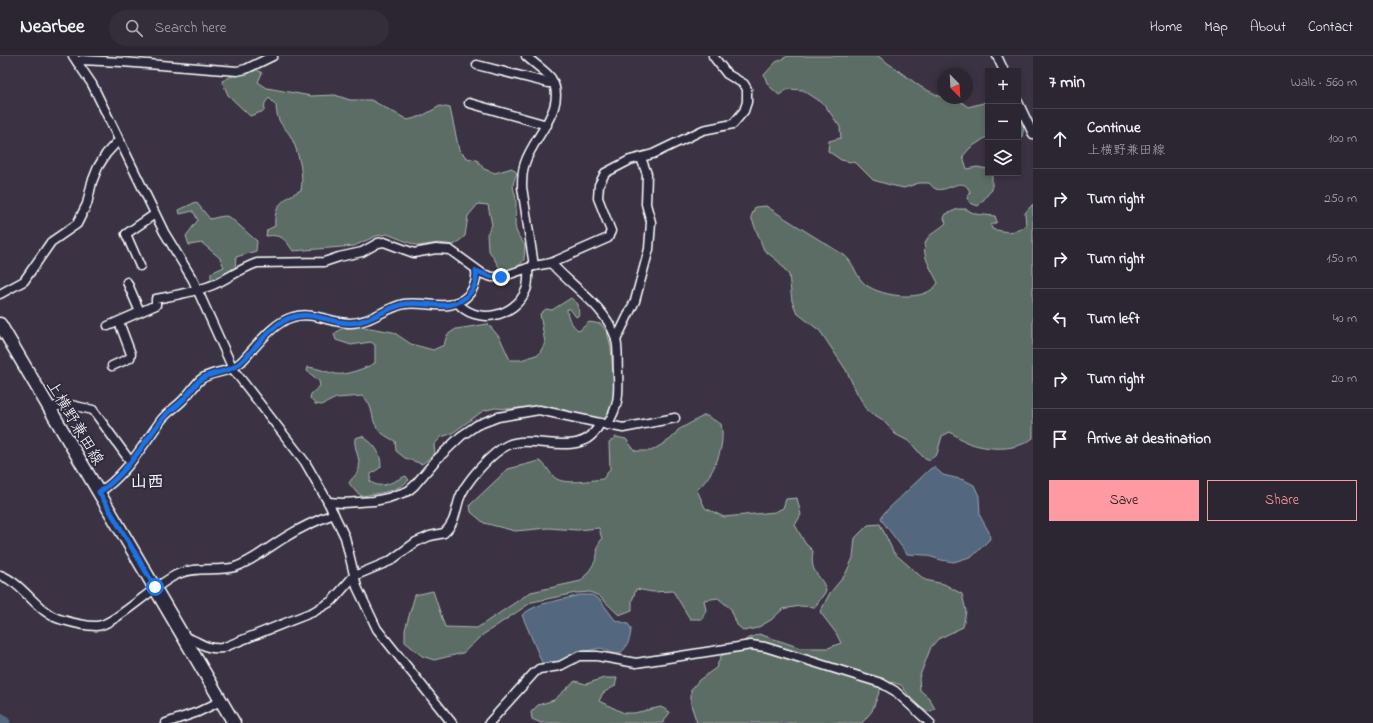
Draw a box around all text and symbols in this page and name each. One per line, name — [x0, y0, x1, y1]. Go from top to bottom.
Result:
search box — [109, 10, 389, 46]
text: Nearbee — [20, 14, 85, 41]
icon: search — [123, 17, 145, 39]
text: Search here — [155, 17, 226, 39]
text: Home — [1150, 17, 1182, 38]
text: Map — [1204, 17, 1228, 38]
text: About — [1250, 17, 1286, 38]
text: Contact — [1308, 17, 1353, 38]
north arrow — [937, 68, 973, 104]
map controls — [985, 68, 1021, 176]
button: + — [985, 68, 1021, 104]
text: 7 min — [1049, 70, 1085, 95]
text: Walk · 560 m — [1291, 73, 1357, 92]
button: − — [985, 104, 1021, 140]
text: Continue — [1087, 117, 1141, 139]
icon: ahead — [1049, 128, 1071, 150]
text: 100 m — [1328, 129, 1357, 148]
button: layers — [985, 140, 1021, 176]
text: 上横野兼田線 — [1087, 141, 1165, 160]
icon: right — [1049, 188, 1071, 210]
text: Turn right — [1087, 188, 1145, 210]
text: 250 m — [1324, 189, 1357, 208]
icon: right — [1049, 248, 1071, 270]
text: Turn right — [1087, 248, 1145, 270]
text: 150 m — [1326, 249, 1357, 268]
route end — [492, 268, 510, 286]
icon: left — [1049, 308, 1071, 330]
text: Turn left — [1087, 308, 1140, 330]
text: 40 m — [1333, 309, 1357, 328]
icon: right — [1049, 368, 1071, 390]
text: Turn right — [1087, 368, 1145, 390]
text: 20 m — [1332, 369, 1357, 388]
street label: 上横野兼田線 — [39, 376, 109, 470]
icon: arrive — [1049, 428, 1071, 450]
text: Arrive at destination — [1087, 428, 1211, 450]
district label: 山西 — [130, 470, 164, 495]
button: Save — [1049, 480, 1199, 521]
button: Share — [1207, 480, 1357, 521]
route start — [146, 578, 164, 596]

